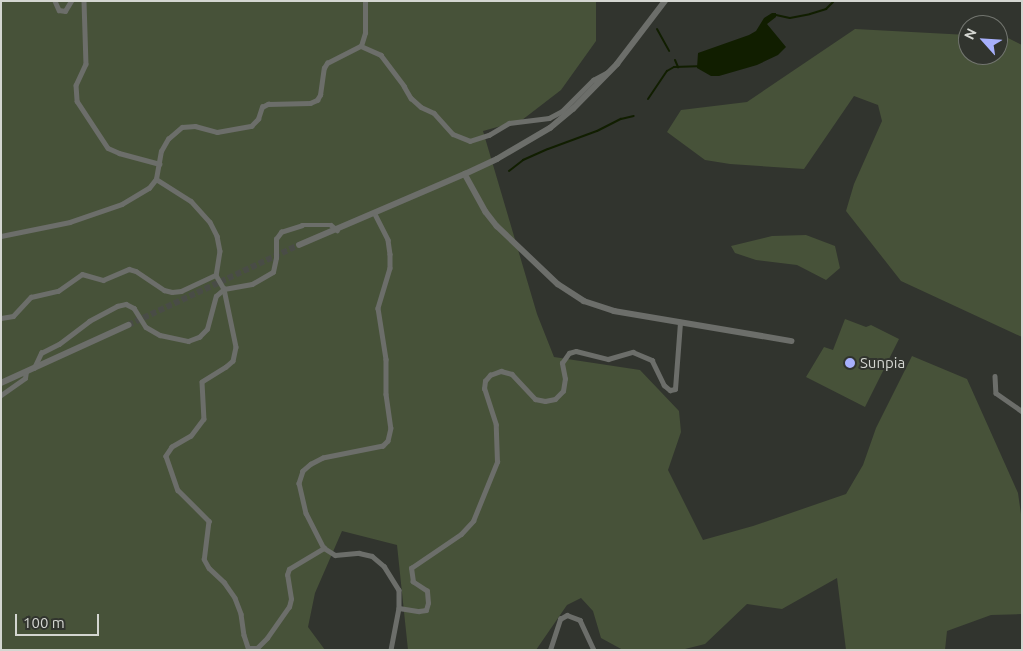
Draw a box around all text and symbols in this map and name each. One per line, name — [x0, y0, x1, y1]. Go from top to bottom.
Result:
north arrow — [958, 15, 1008, 65]
text: N — [961, 26, 980, 42]
place label: Sunpia — [860, 354, 905, 372]
marker: Sunpia — [844, 357, 856, 369]
scale bar — [18, 604, 101, 636]
text: 100 m — [23, 614, 65, 631]

